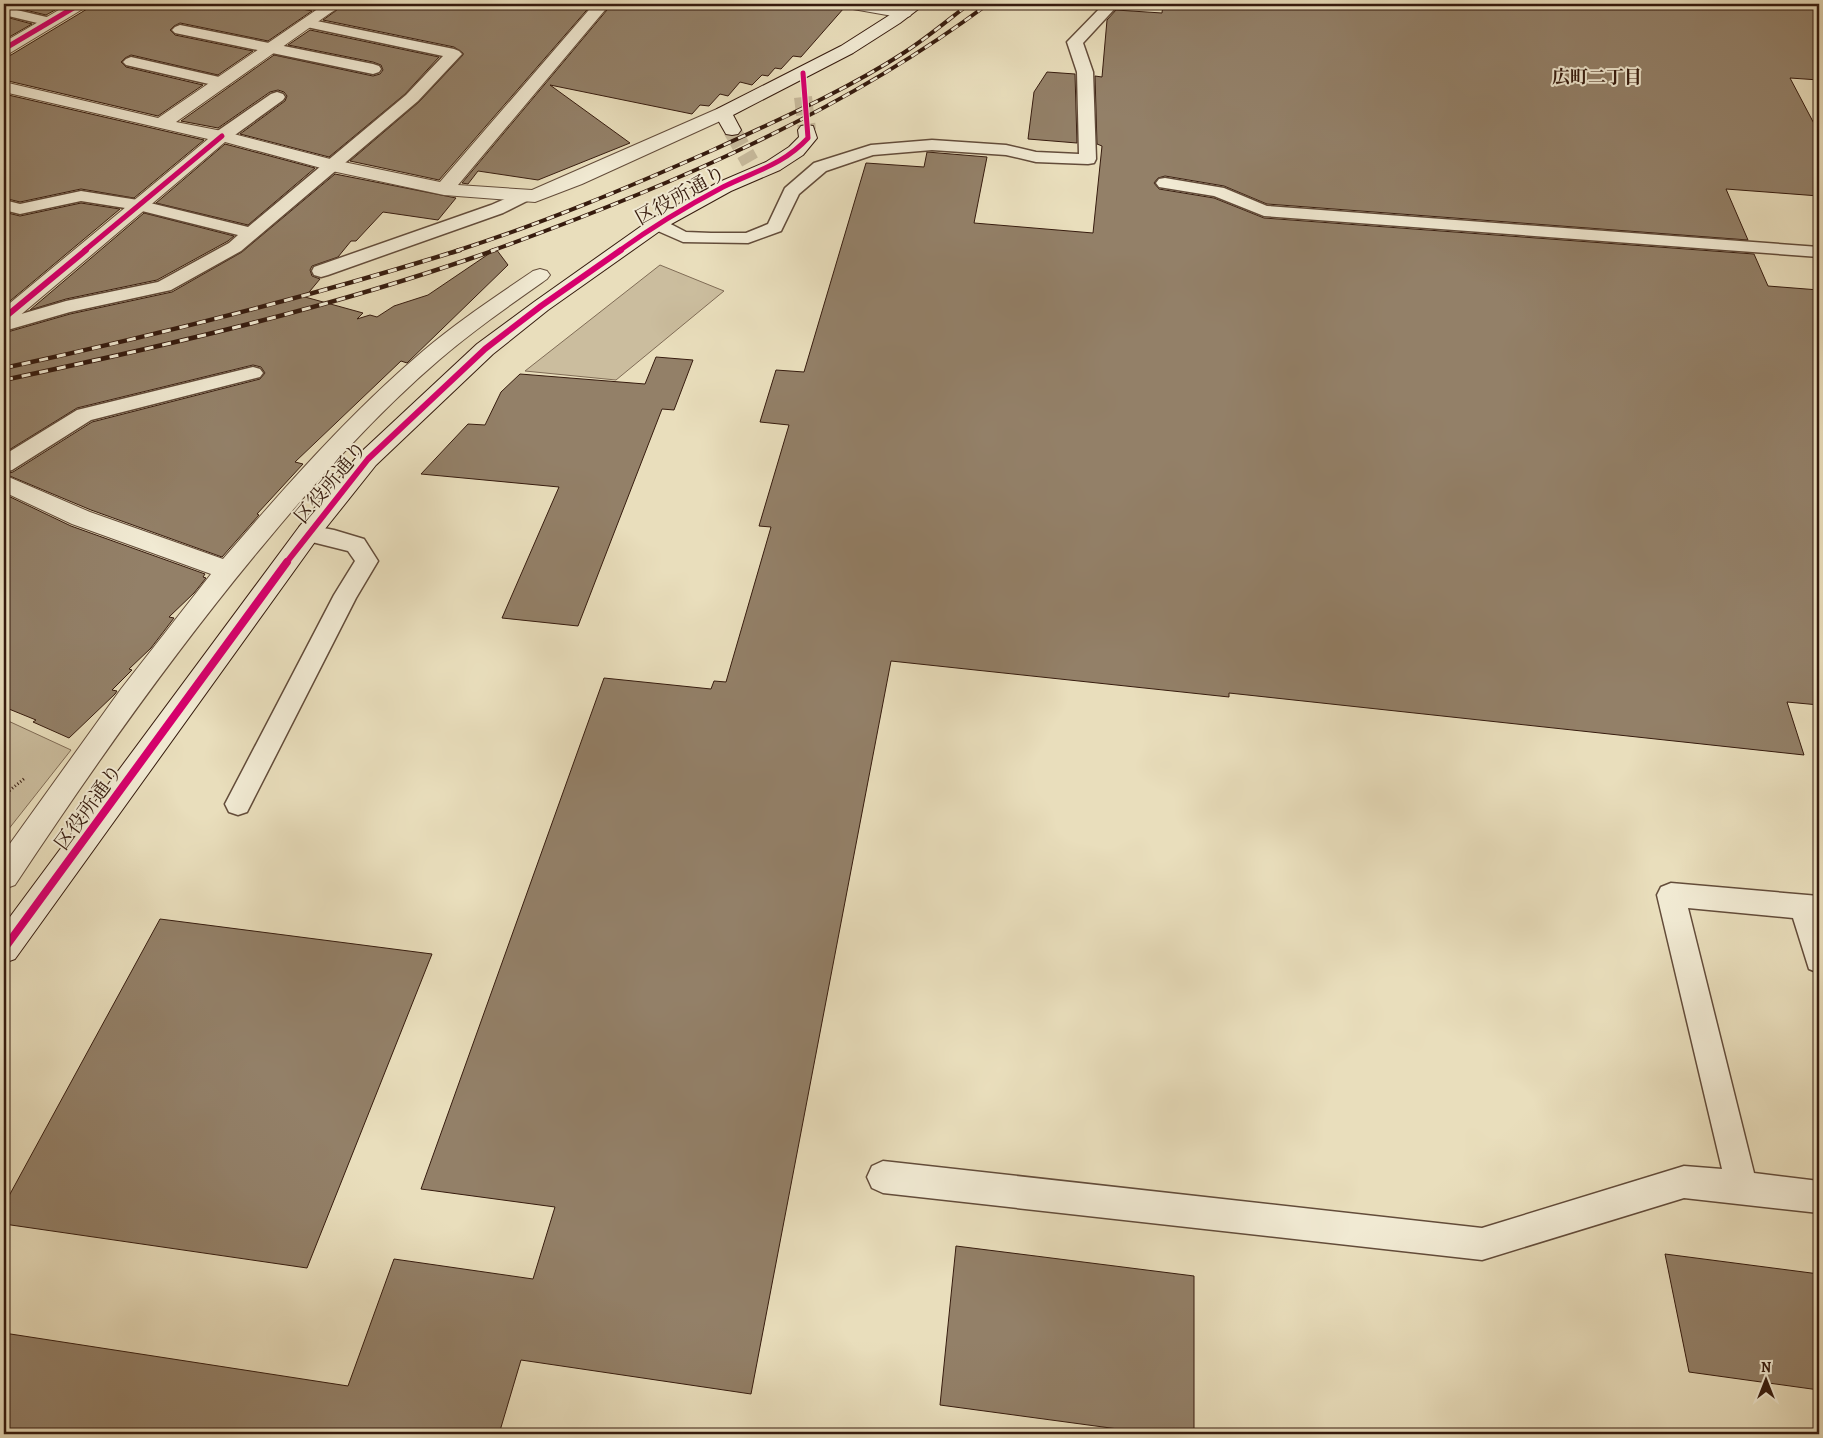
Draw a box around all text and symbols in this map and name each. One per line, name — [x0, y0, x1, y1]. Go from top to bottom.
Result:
district label: 広町二丁目 — [1552, 65, 1642, 89]
street label: 区役所通り — [630, 159, 731, 231]
street label: 区役所通り — [288, 435, 373, 529]
street label: 区役所通り — [48, 759, 129, 856]
north arrow — [1740, 1356, 1790, 1406]
text: N — [1761, 1358, 1771, 1377]

